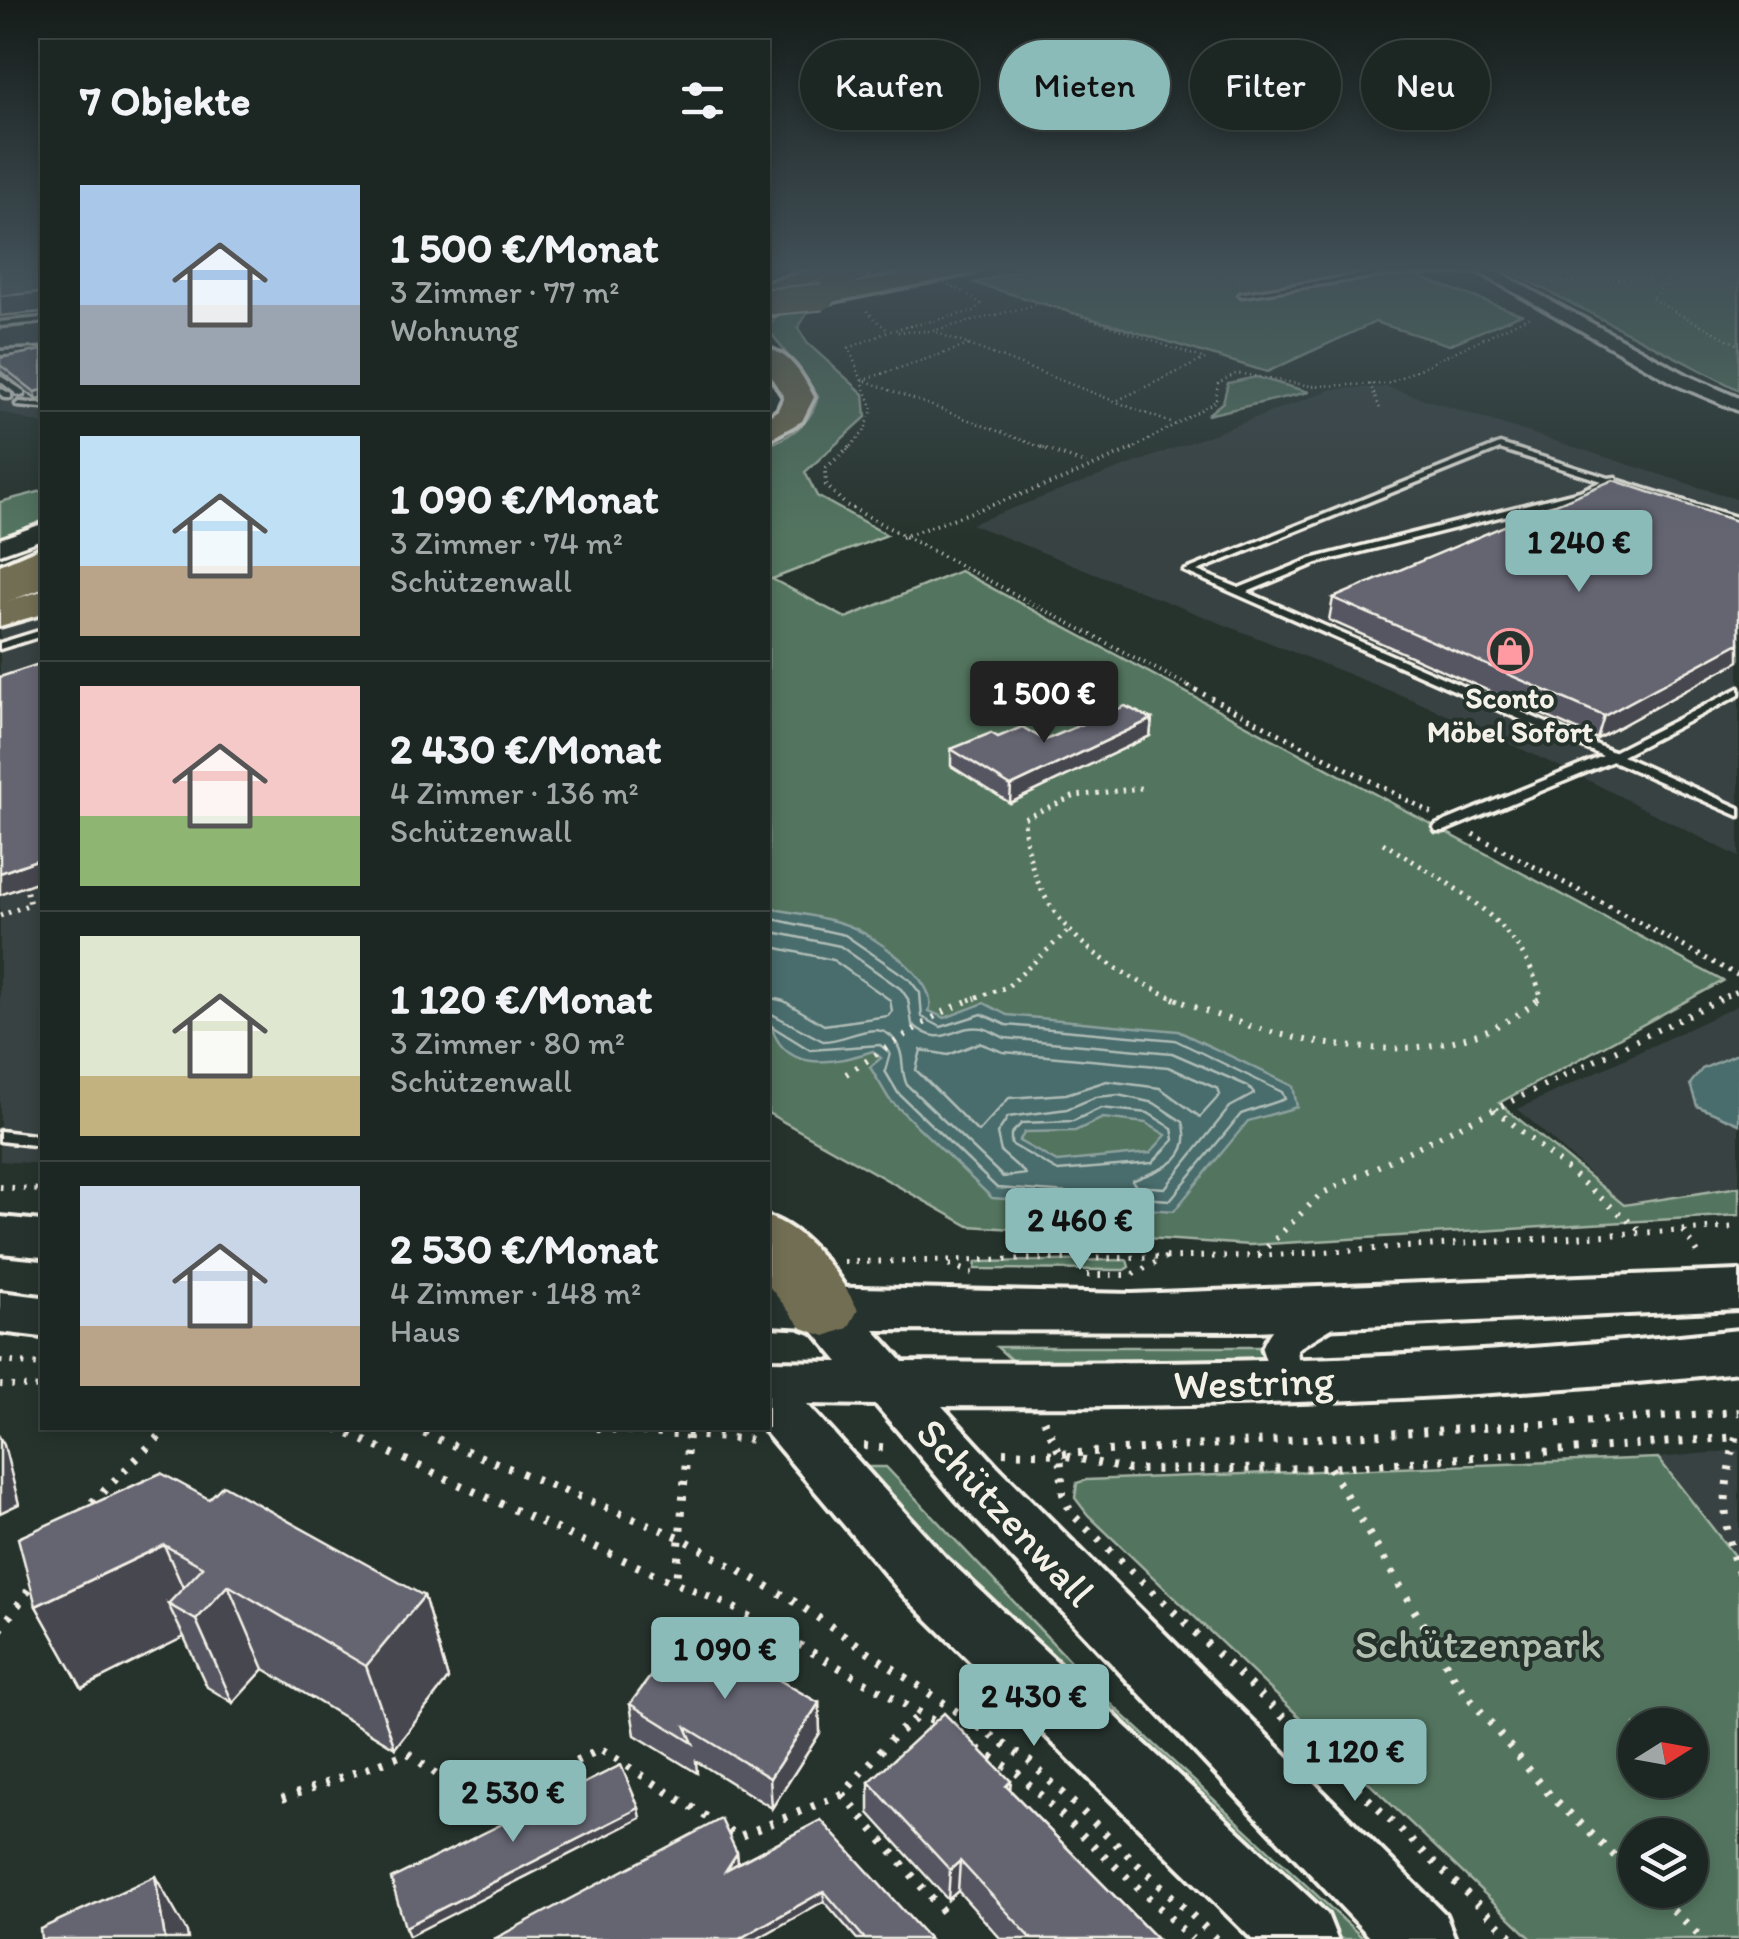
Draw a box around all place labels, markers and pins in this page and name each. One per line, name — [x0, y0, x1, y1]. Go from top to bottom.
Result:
pin: 1 240 € — [1487, 510, 1671, 595]
shop icon: Sconto Möbel Sofort — [1487, 628, 1533, 674]
pin: 1 500 € — [952, 661, 1136, 746]
place label: Sconto Möbel Sofort — [1427, 679, 1594, 750]
pin: 2 460 € — [988, 1188, 1172, 1273]
pin: 1 090 € — [633, 1617, 817, 1702]
pin: 2 430 € — [942, 1664, 1126, 1749]
pin: 1 120 € — [1263, 1719, 1447, 1804]
pin: 2 530 € — [421, 1760, 605, 1845]

